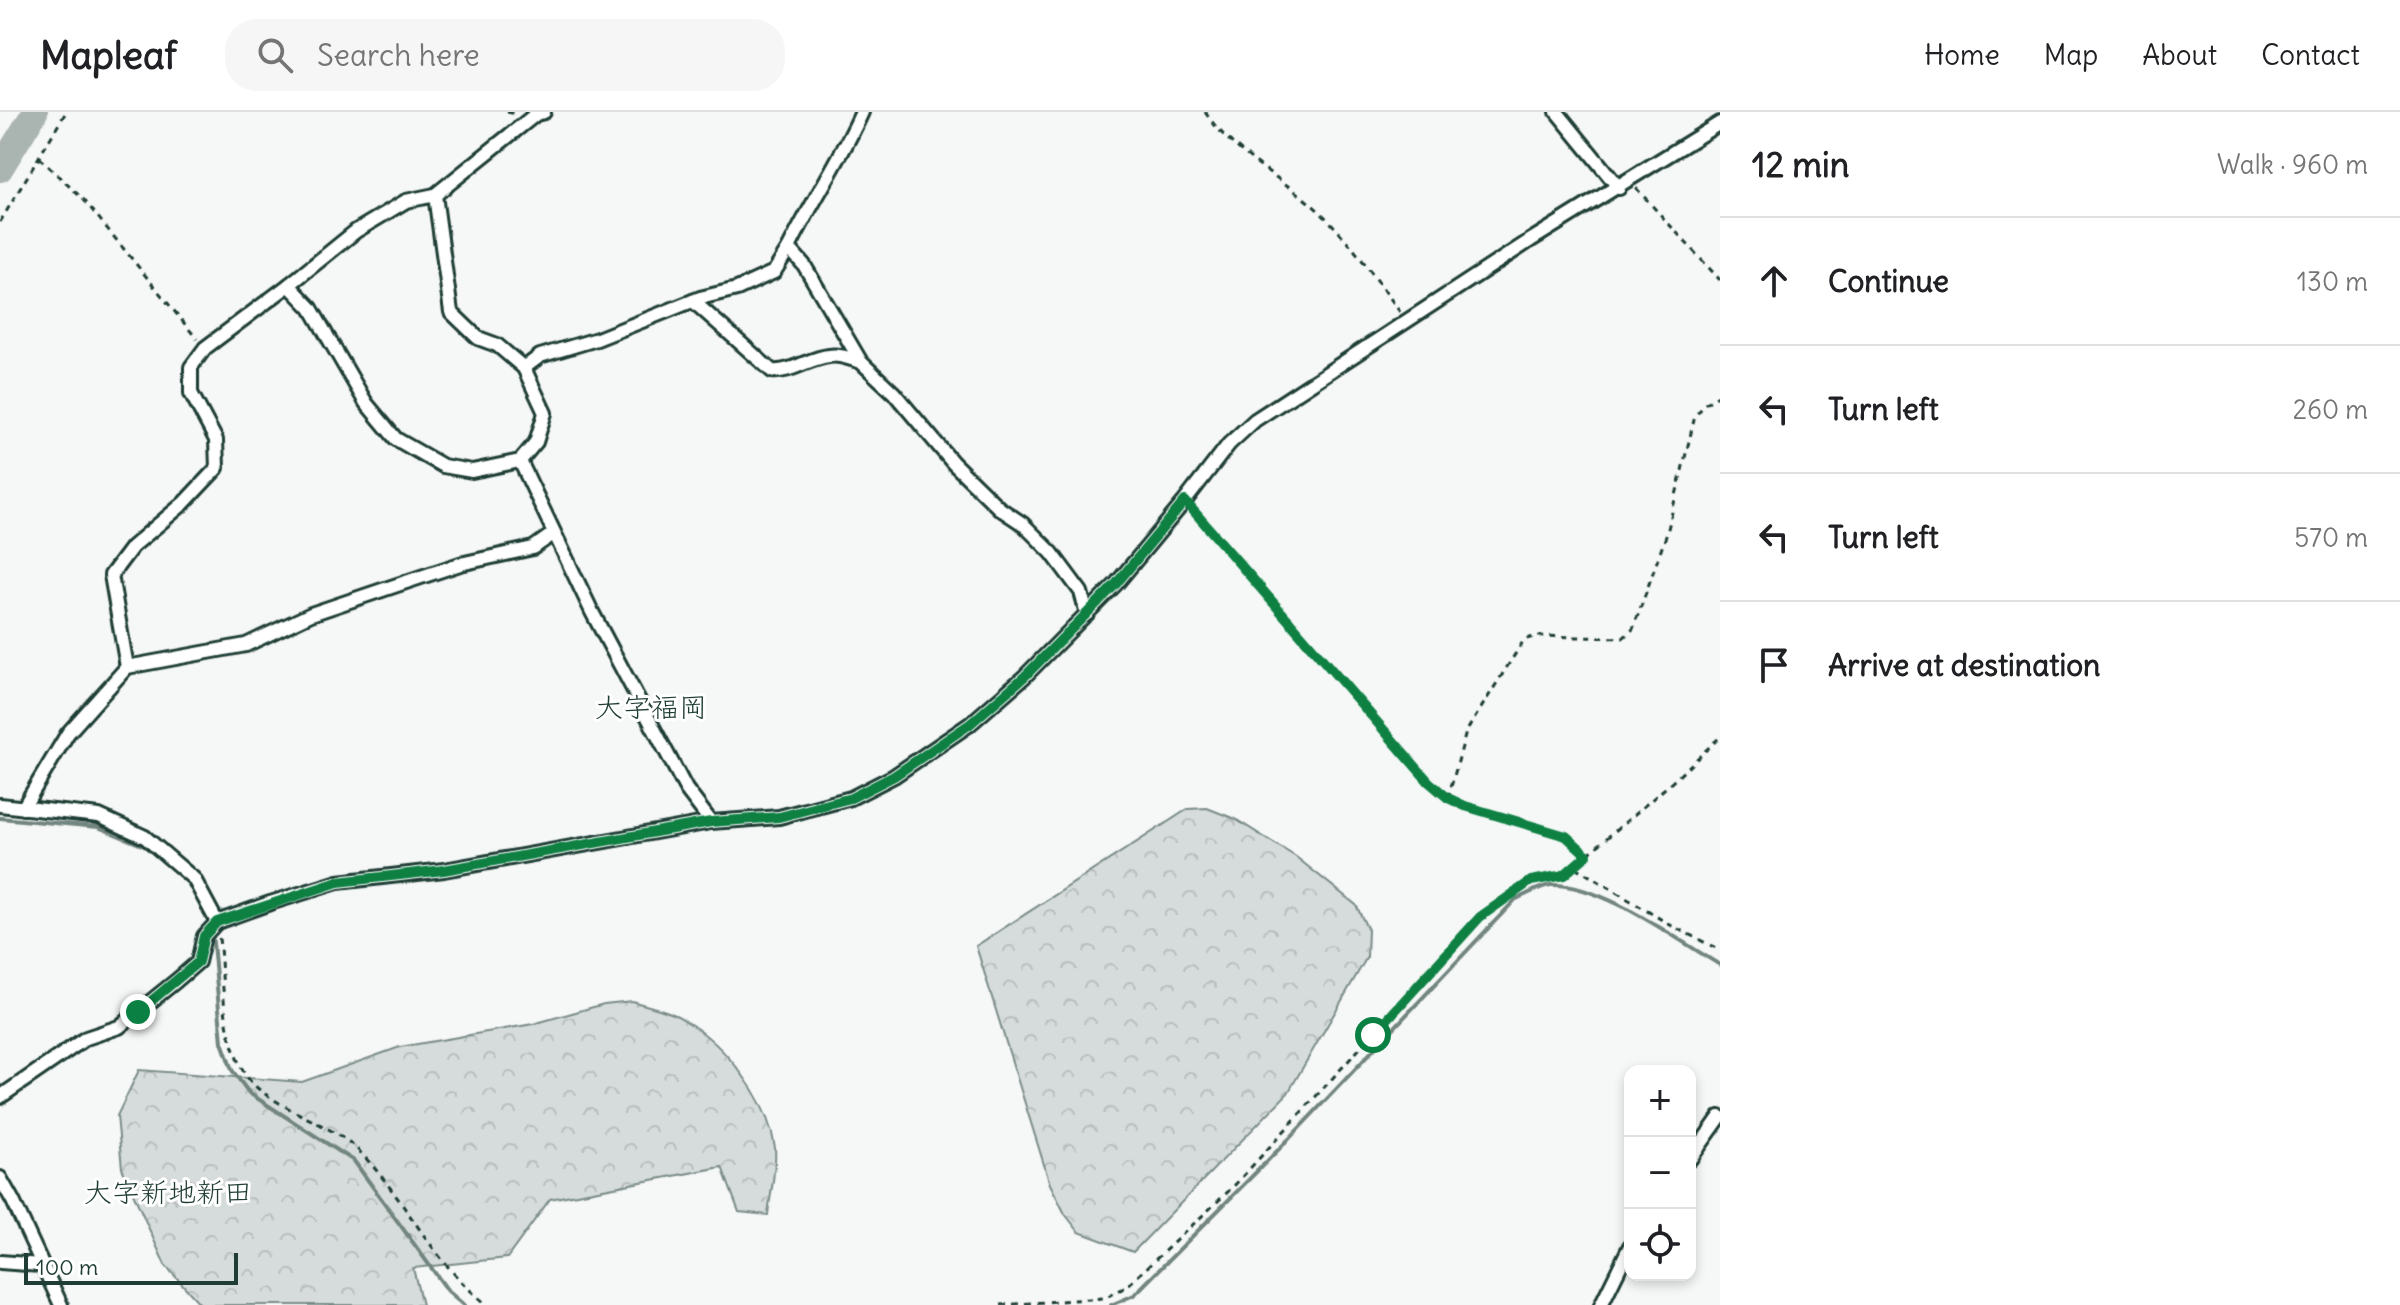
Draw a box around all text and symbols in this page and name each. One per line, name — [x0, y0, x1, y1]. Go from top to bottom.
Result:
search box — [225, 19, 785, 91]
text: Mapleaf — [40, 32, 177, 79]
icon: search — [253, 33, 297, 77]
text: Search here — [317, 36, 480, 74]
text: Home — [1924, 37, 2000, 73]
text: Map — [2044, 37, 2098, 73]
text: About — [2142, 37, 2217, 73]
text: Contact — [2261, 37, 2360, 73]
text: 12 min — [1752, 143, 1849, 186]
text: Walk · 960 m — [2217, 148, 2368, 181]
icon: ahead — [1752, 259, 1796, 303]
text: Continue — [1828, 262, 1949, 300]
text: 130 m — [2297, 265, 2368, 298]
icon: left — [1752, 387, 1796, 431]
text: Turn left — [1828, 390, 1939, 428]
text: 260 m — [2293, 393, 2368, 426]
icon: left — [1752, 515, 1796, 559]
text: Turn left — [1828, 518, 1939, 556]
text: 570 m — [2294, 521, 2368, 554]
icon: arrive — [1752, 643, 1796, 687]
text: Arrive at destination — [1828, 646, 2100, 684]
district label: 大字福岡 — [595, 689, 707, 725]
route end — [120, 994, 156, 1030]
route start — [1355, 1017, 1391, 1053]
map controls — [1624, 1065, 1696, 1281]
button: + — [1624, 1065, 1696, 1137]
button: − — [1624, 1137, 1696, 1209]
district label: 大字新地新田 — [84, 1174, 252, 1210]
button: locate — [1624, 1209, 1696, 1281]
scale bar — [24, 1249, 238, 1285]
text: 100 m — [36, 1253, 98, 1281]

